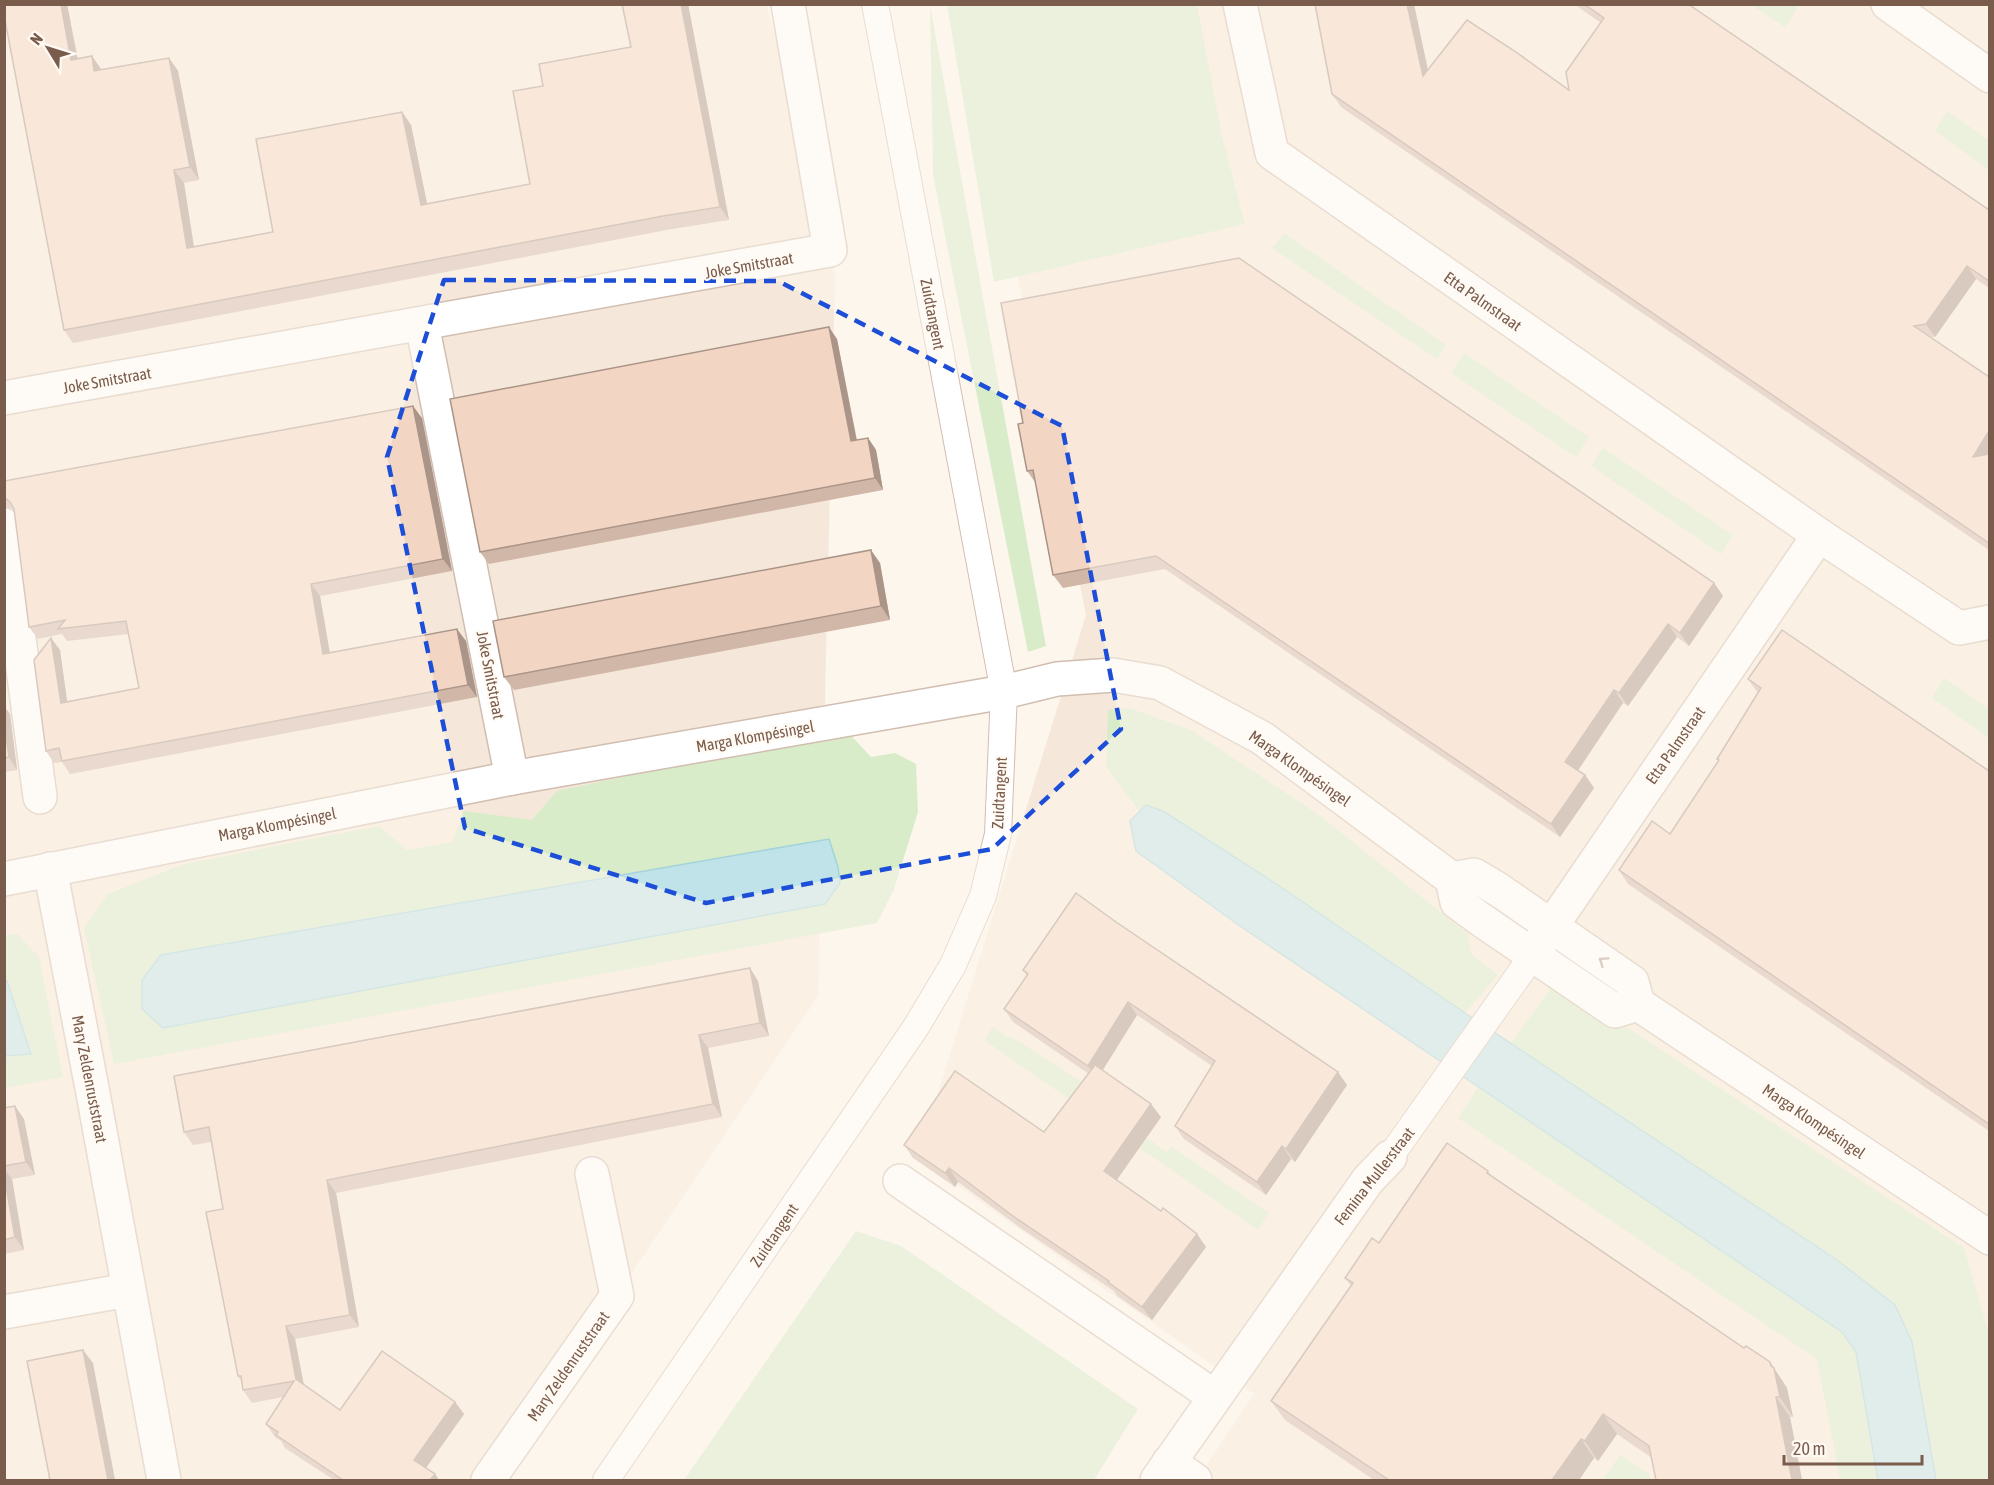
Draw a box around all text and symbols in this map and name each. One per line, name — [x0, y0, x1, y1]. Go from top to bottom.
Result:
north arrow — [18, 18, 78, 78]
text: N — [26, 29, 46, 48]
street label: Joke Smitstraat — [703, 248, 795, 282]
street label: Etta Palmstraat — [1441, 268, 1526, 335]
street label: Zuidtangent — [916, 277, 949, 352]
street label: Joke Smitstraat — [61, 363, 153, 397]
street label: Joke Smitstraat — [474, 629, 508, 721]
street label: Etta Palmstraat — [1642, 702, 1709, 787]
street label: Marga Klompésingel — [695, 717, 816, 756]
street label: Marga Klompésingel — [1245, 726, 1355, 811]
street label: Zuidtangent — [988, 756, 1011, 830]
street label: Marga Klompésingel — [217, 804, 338, 845]
one-way arrow — [1599, 958, 1610, 969]
street label: Mary Zeldenruststraat — [68, 1014, 111, 1145]
street label: Marga Klompésingel — [1759, 1080, 1869, 1163]
street label: Femina Mullerstraat — [1330, 1123, 1418, 1228]
street label: Zuidtangent — [746, 1200, 803, 1271]
street label: Mary Zeldenruststraat — [523, 1307, 614, 1425]
scale bar — [1784, 1428, 1922, 1466]
text: 20 m — [1793, 1438, 1825, 1459]

